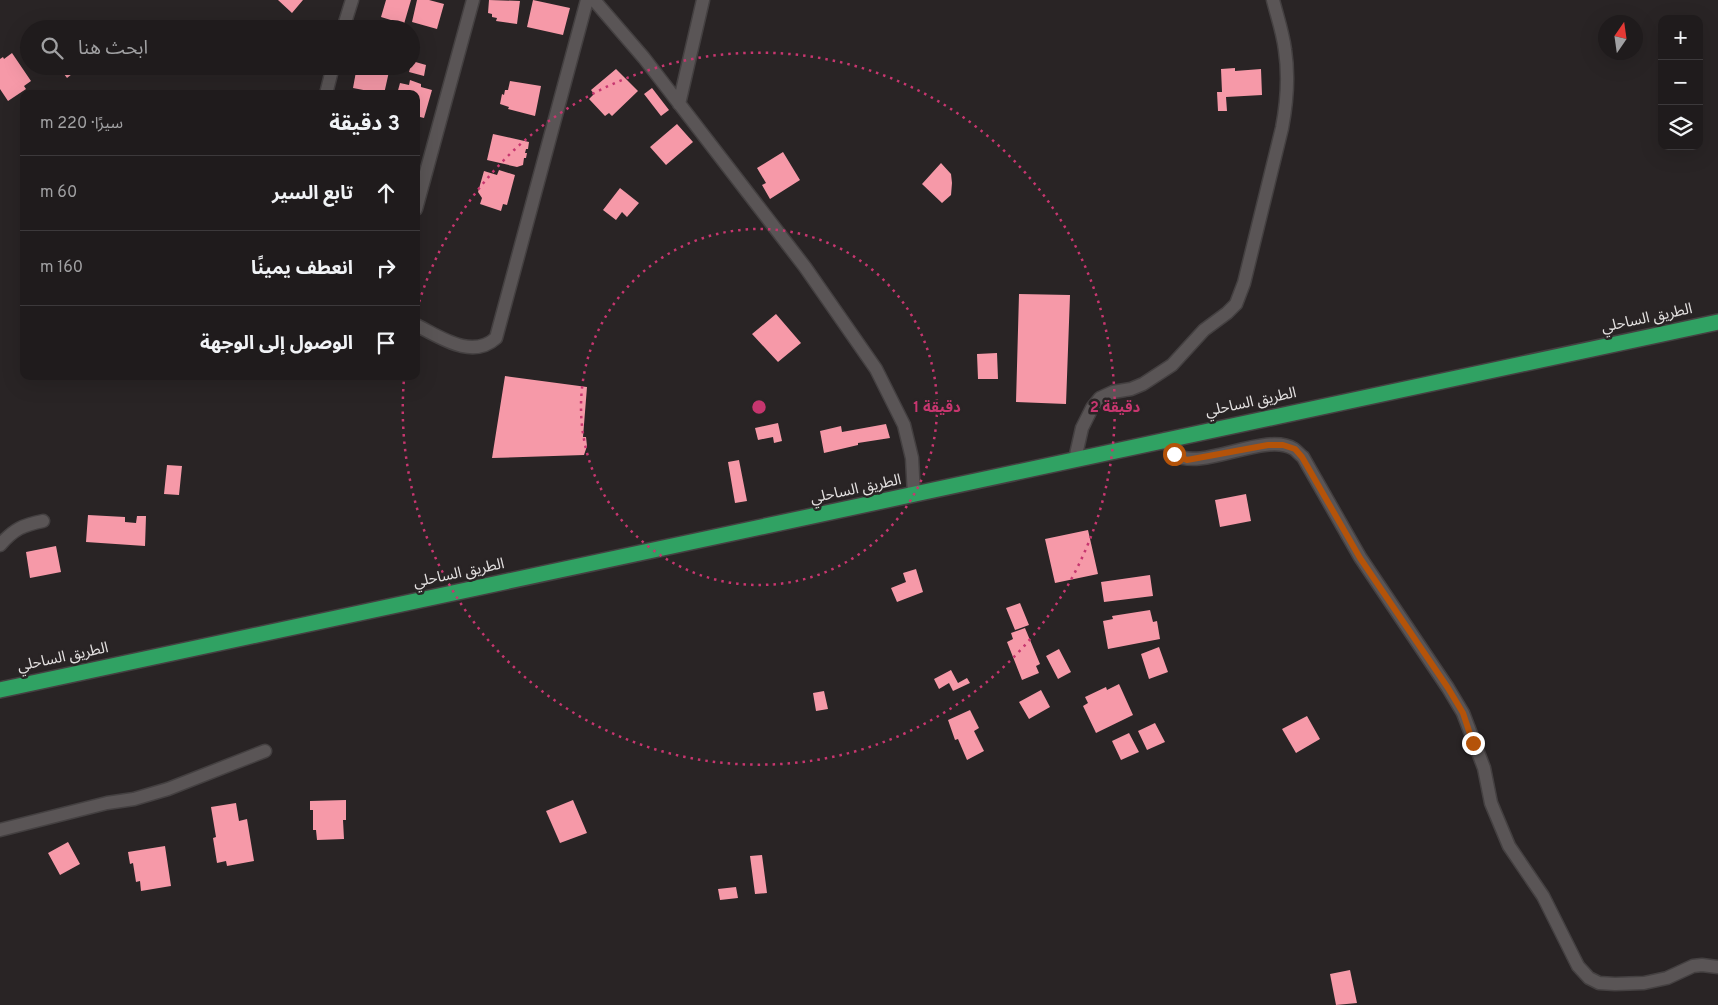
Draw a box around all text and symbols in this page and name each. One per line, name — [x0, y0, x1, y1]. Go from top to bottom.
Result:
north arrow — [1598, 15, 1643, 60]
map controls — [1658, 15, 1703, 150]
button: + — [1658, 15, 1703, 60]
search box — [20, 20, 420, 75]
icon: search — [38, 34, 66, 62]
text: ابحث هنا — [78, 37, 148, 61]
button: − — [1658, 60, 1703, 105]
button: layers — [1658, 105, 1703, 150]
text: 3 دقيقة — [329, 111, 400, 138]
text: سيرًا · 220 m — [40, 114, 123, 134]
icon: ahead — [372, 179, 400, 207]
text: تابع السير — [272, 182, 353, 206]
text: 60 m — [40, 183, 77, 203]
icon: right — [372, 254, 400, 282]
text: انعطف يمينًا — [251, 257, 353, 281]
text: 160 m — [40, 258, 83, 278]
street label: الطريق الساحلي — [1600, 300, 1694, 338]
icon: arrive — [372, 329, 400, 357]
text: الوصول إلى الوجهة — [200, 332, 353, 356]
street label: الطريق الساحلي — [1204, 384, 1298, 422]
centre of rings — [750, 398, 768, 416]
text: 1 دقيقة — [913, 399, 961, 418]
text: 2 دقيقة — [1090, 399, 1141, 418]
route start — [1163, 443, 1186, 466]
street label: الطريق الساحلي — [809, 471, 903, 509]
street label: الطريق الساحلي — [412, 555, 506, 593]
street label: الطريق الساحلي — [16, 639, 110, 677]
route end — [1462, 732, 1485, 755]

